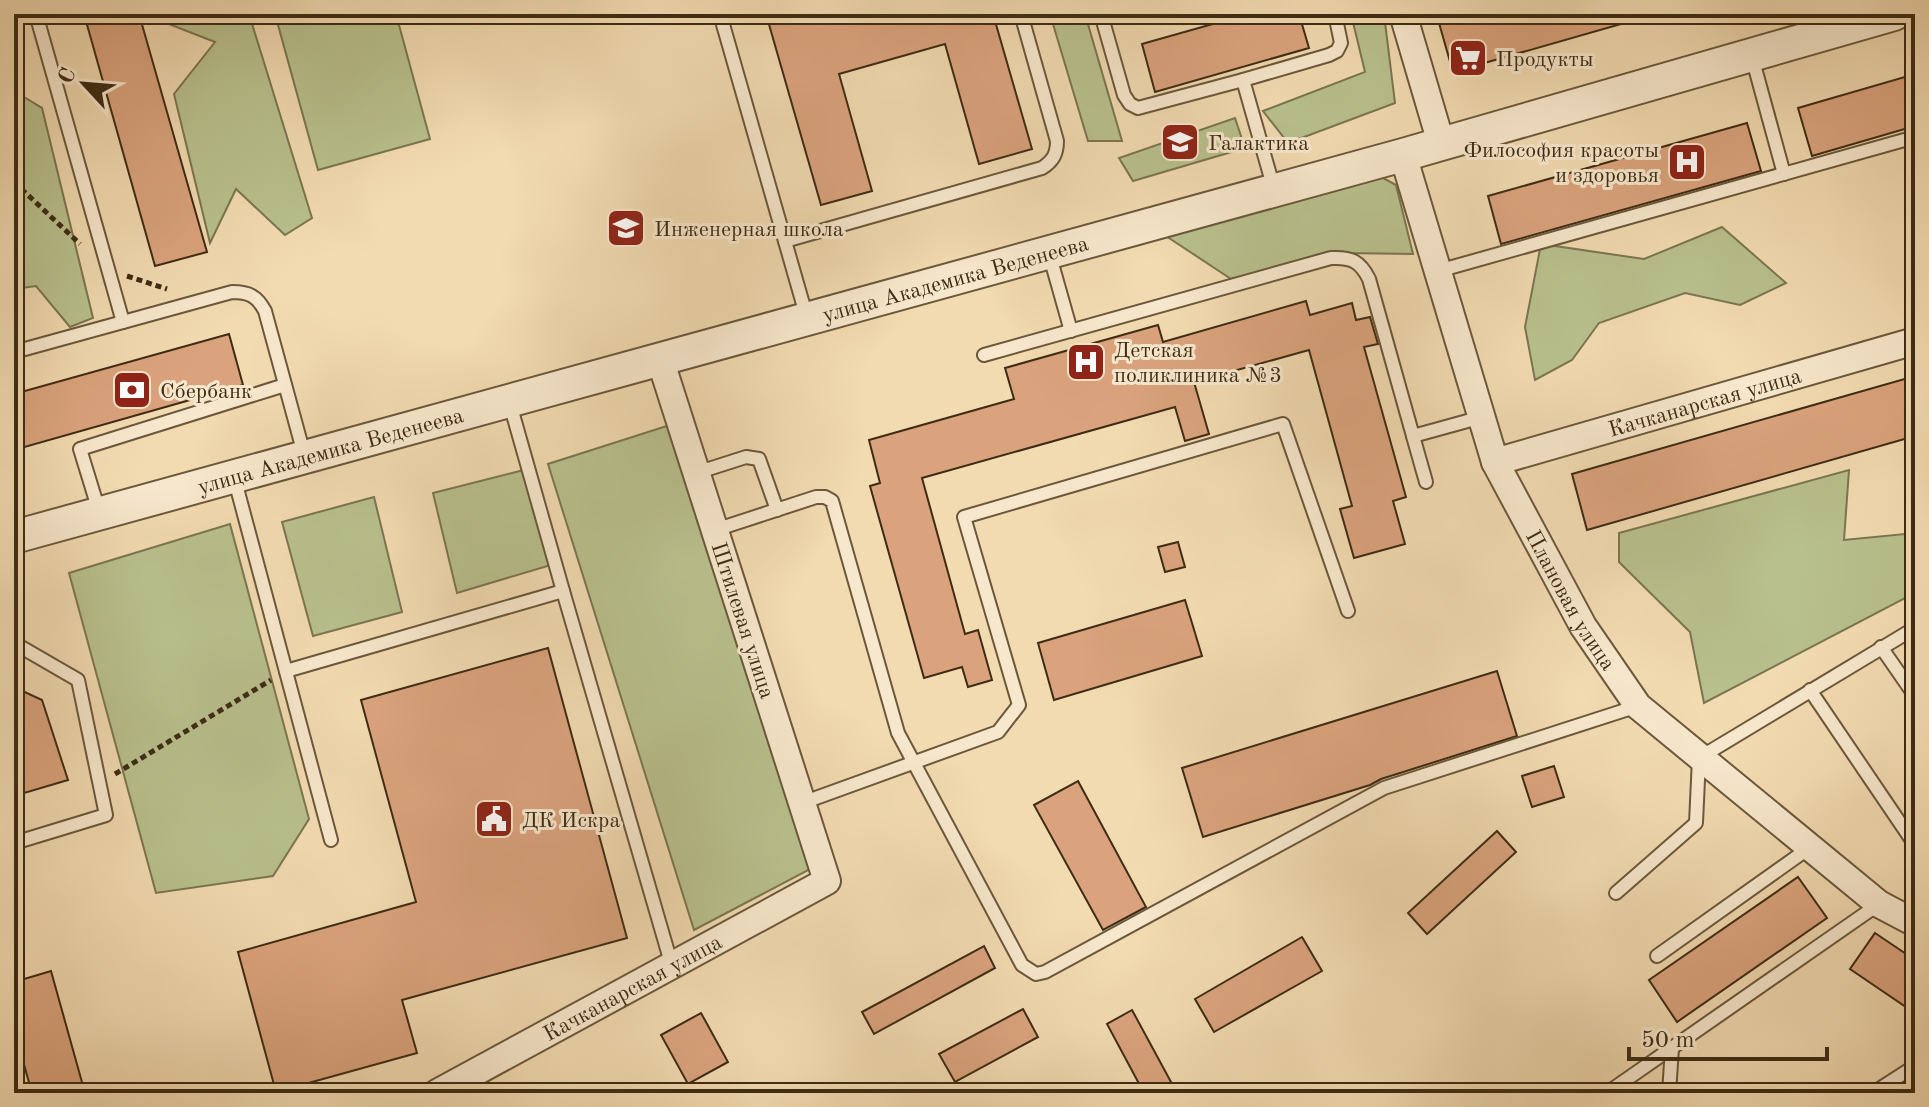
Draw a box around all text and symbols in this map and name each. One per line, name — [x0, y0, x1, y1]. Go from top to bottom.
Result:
supermarket icon: Продукты — [1447, 37, 1489, 79]
north arrow — [44, 44, 124, 124]
place label: Продукты — [1496, 49, 1593, 71]
text: С — [55, 65, 81, 87]
school or university icon: Галактика — [1159, 121, 1201, 163]
place label: Галактика — [1208, 133, 1309, 155]
place label: Философия красоты и здоровья — [1463, 140, 1659, 187]
hospital icon: Философия красоты и здоровья — [1666, 141, 1708, 183]
school or university icon: Инженерная школа — [605, 207, 647, 249]
place label: Инженерная школа — [654, 219, 844, 241]
street label: улица Академика Веденеева — [820, 233, 1091, 327]
place label: Детская поликлиника №3 — [1114, 340, 1282, 387]
hospital icon: Детская поликлиника №3 — [1065, 341, 1107, 383]
street label: Качканарская улица — [1606, 365, 1804, 442]
bank icon: Сбербанк — [111, 369, 153, 411]
place label: Сбербанк — [160, 381, 252, 403]
street label: улица Академика Веденеева — [195, 405, 466, 499]
street label: Плановая улица — [1521, 527, 1619, 675]
street label: Штилевая улица — [706, 540, 778, 702]
public building icon: ДК Искра — [473, 798, 515, 840]
place label: ДК Искра — [522, 810, 620, 832]
street label: Качканарская улица — [540, 931, 726, 1046]
scale bar — [1629, 1011, 1827, 1061]
text: 50 m — [1641, 1029, 1695, 1053]

